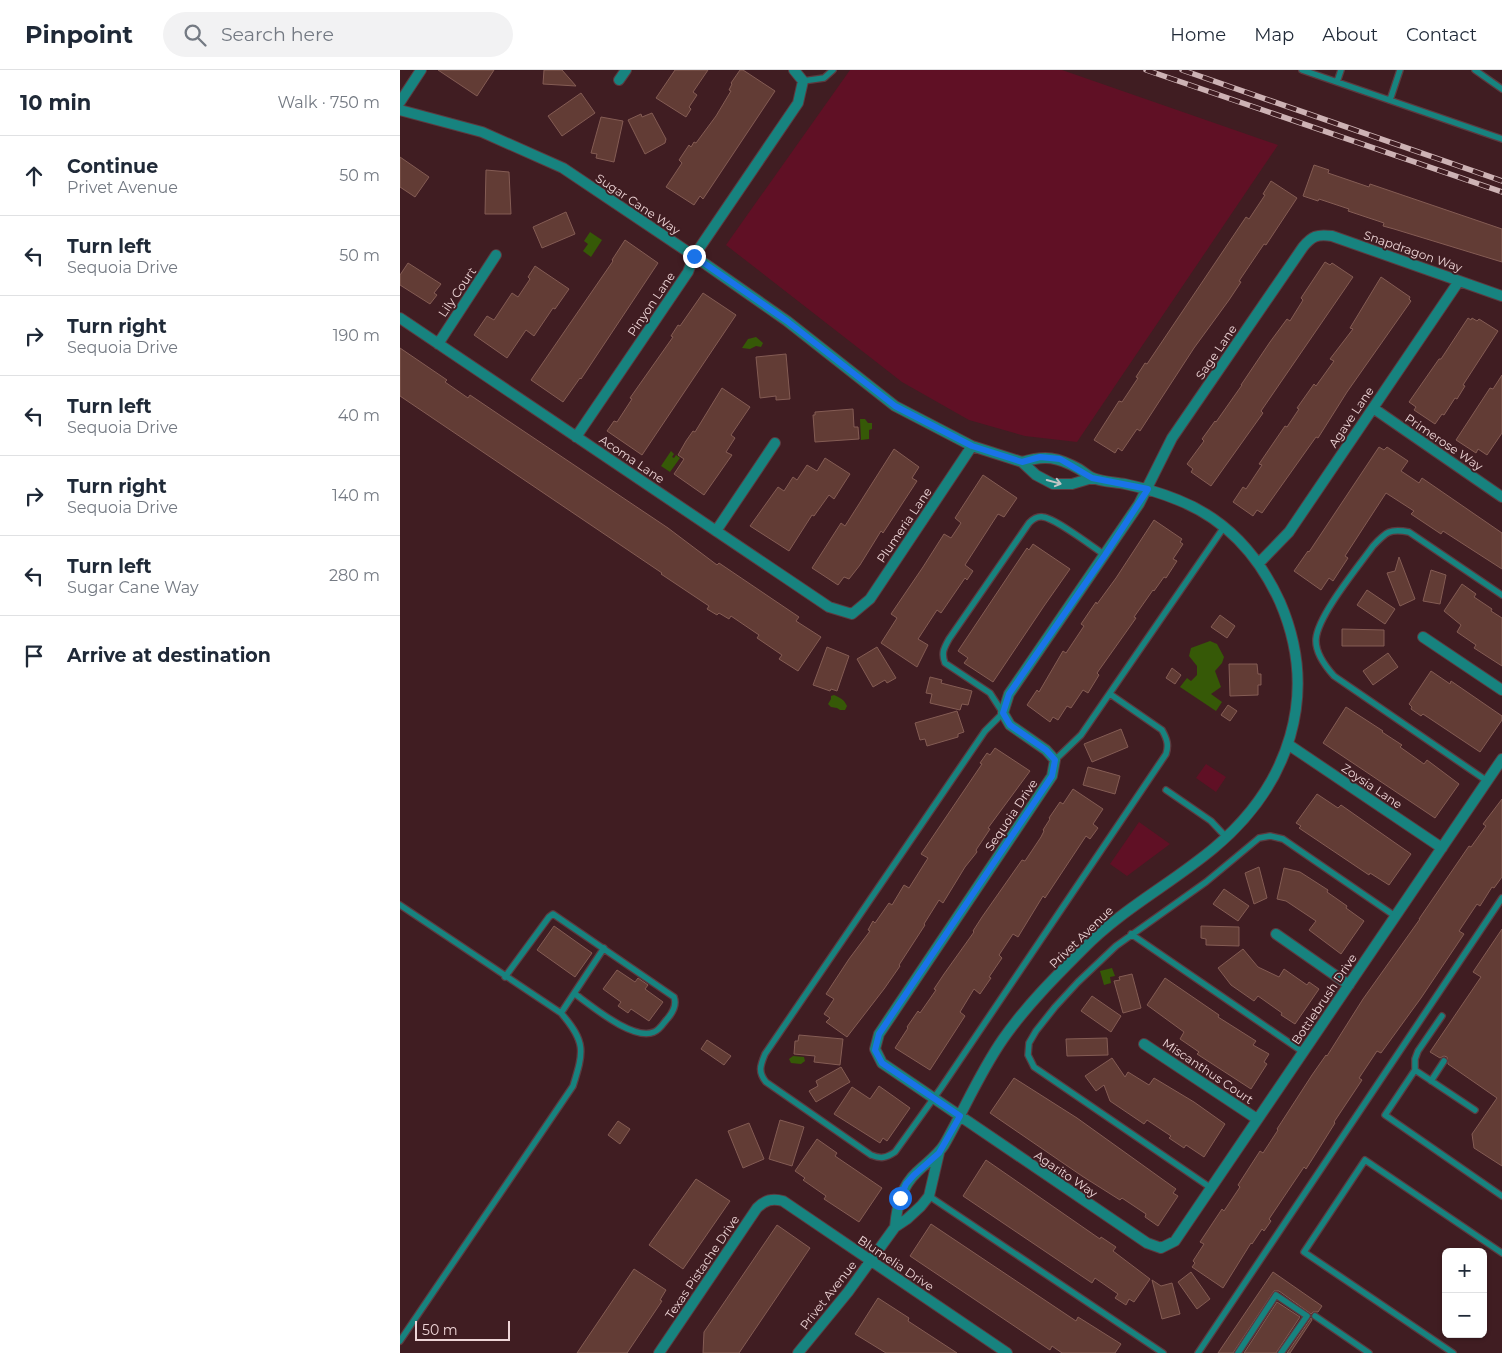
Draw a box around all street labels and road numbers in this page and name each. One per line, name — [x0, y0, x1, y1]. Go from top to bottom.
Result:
street label: Sugar Cane Way — [593, 170, 684, 238]
street label: Snapdragon Way — [1362, 227, 1465, 275]
street label: Lily Court — [435, 264, 479, 320]
street label: Pinyon Lane — [624, 269, 678, 339]
street label: Sage Lane — [1192, 322, 1240, 382]
street label: Agave Lane — [1325, 384, 1377, 450]
street label: Primerose Way — [1402, 410, 1486, 474]
street label: Acoma Lane — [597, 432, 667, 486]
street label: Plumeria Lane — [873, 485, 935, 565]
street label: Zoysia Lane — [1339, 760, 1405, 812]
street label: Sequoia Drive — [982, 776, 1040, 854]
street label: Privet Avenue — [1046, 903, 1116, 971]
street label: Bottlebrush Drive — [1288, 951, 1360, 1047]
street label: Miscanthus Court — [1160, 1035, 1256, 1107]
street label: Agarito Way — [1032, 1147, 1101, 1201]
street label: Texas Pistache Drive — [662, 1212, 742, 1322]
street label: Blumelia Drive — [855, 1232, 937, 1294]
street label: Privet Avenue — [796, 1258, 860, 1332]

